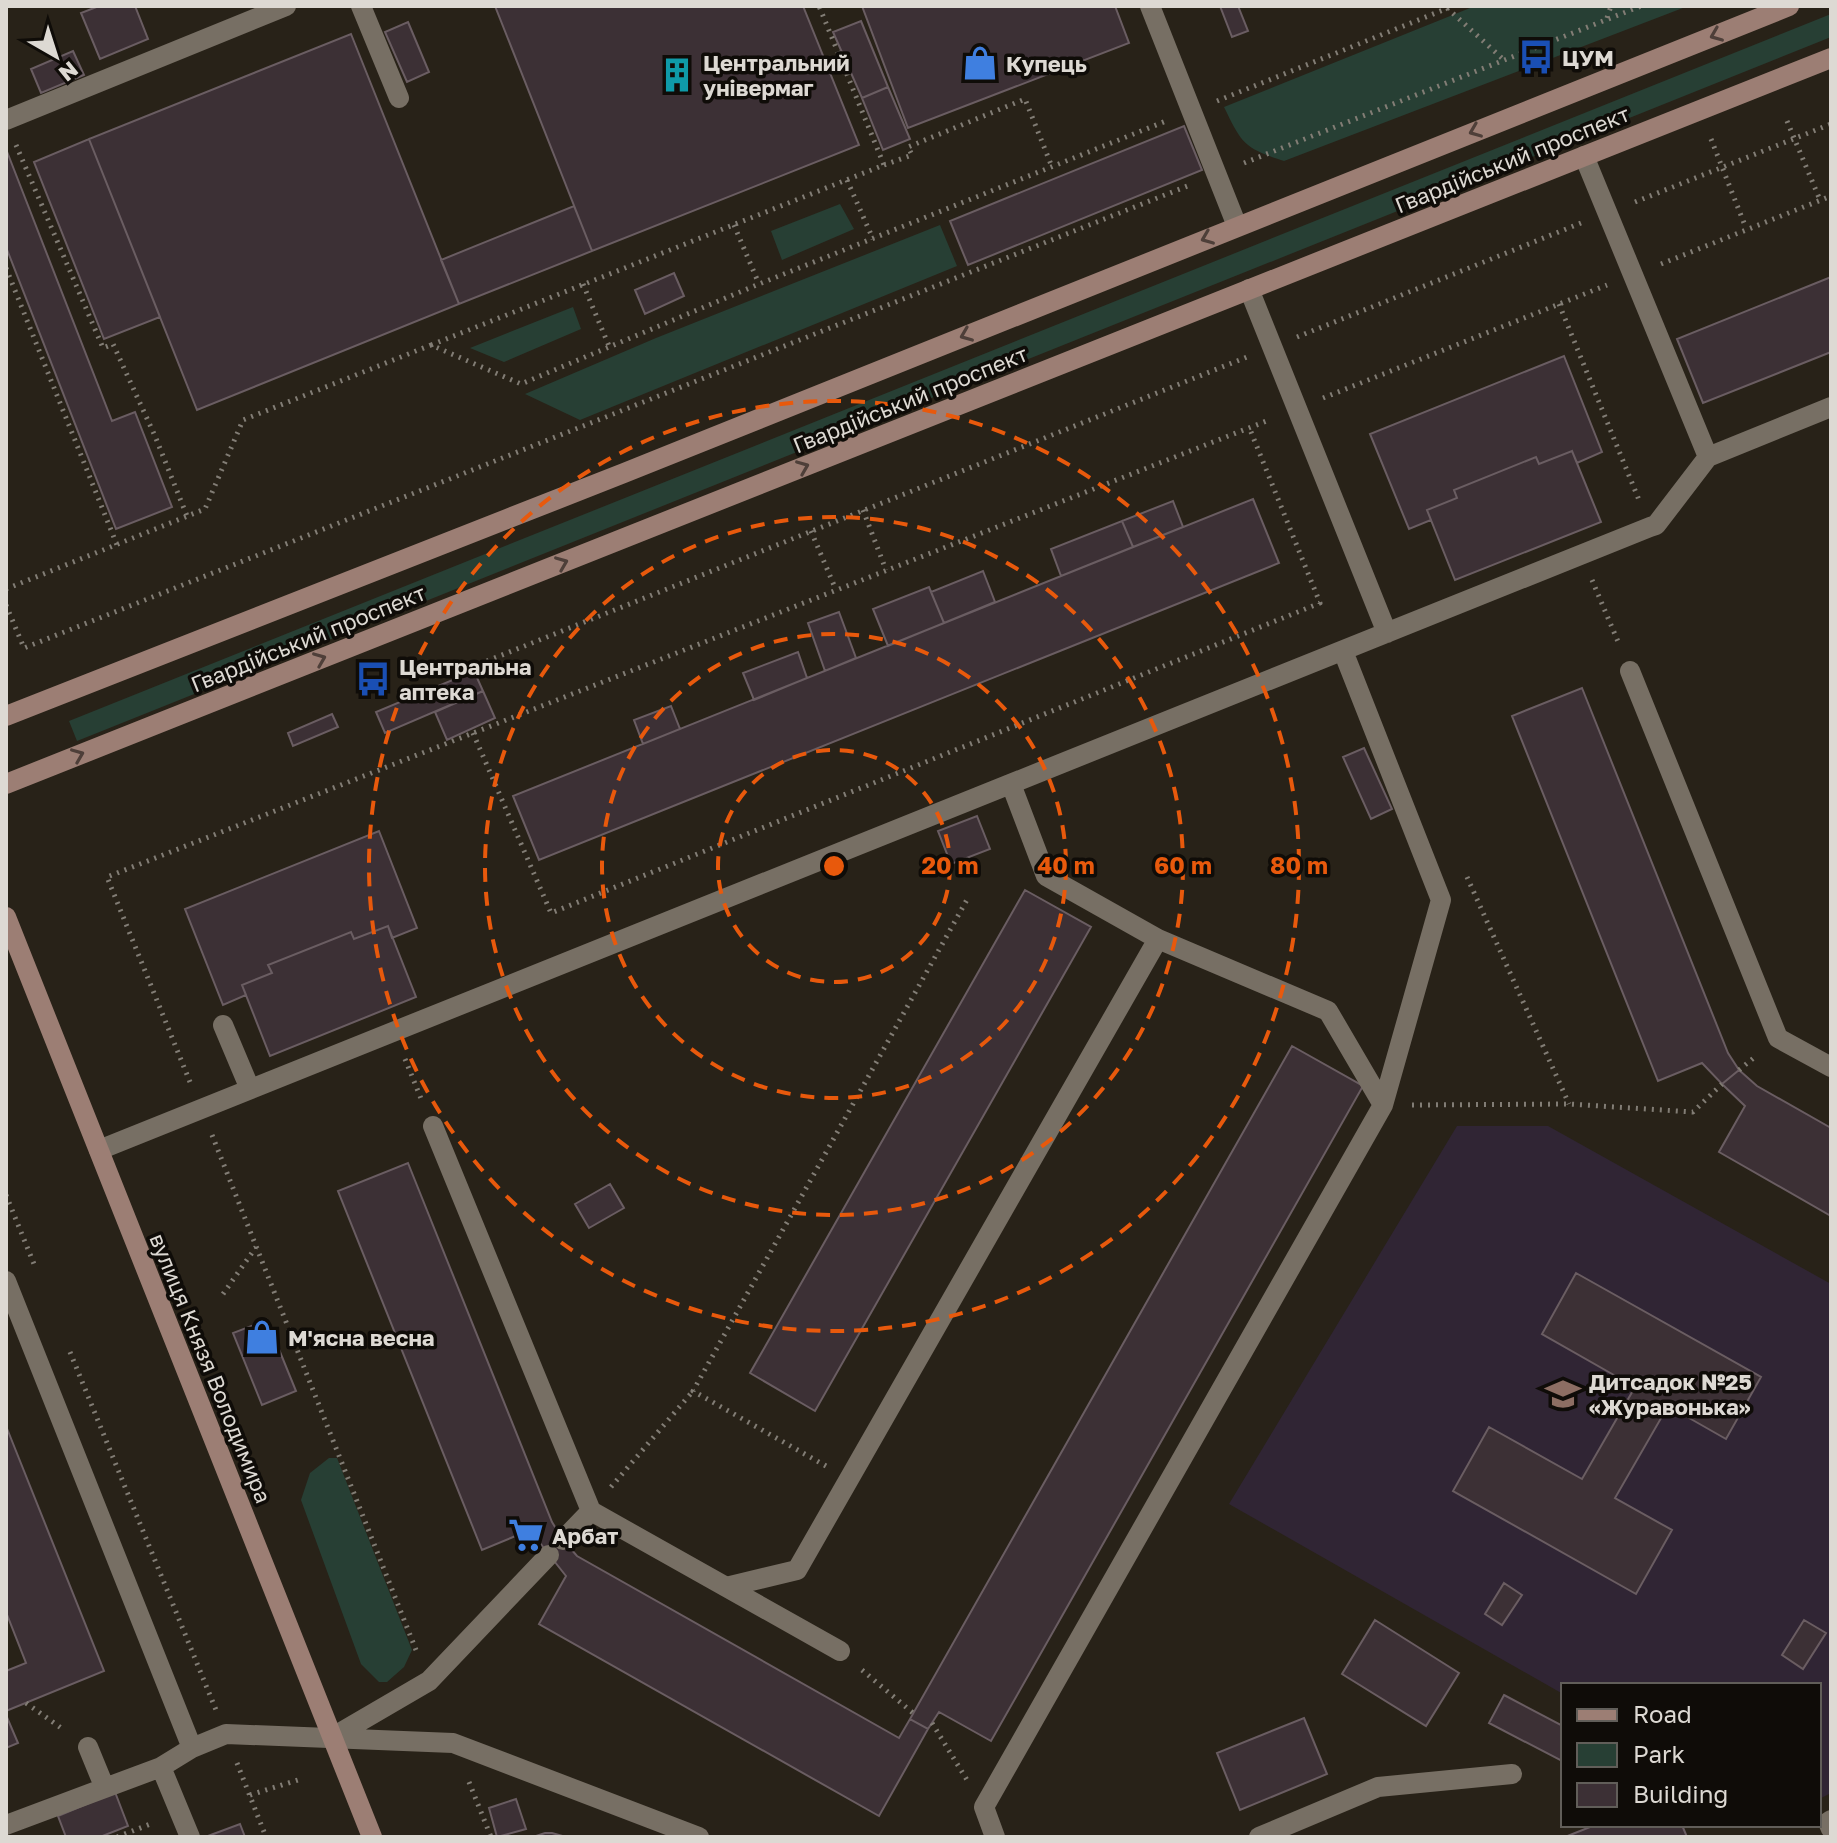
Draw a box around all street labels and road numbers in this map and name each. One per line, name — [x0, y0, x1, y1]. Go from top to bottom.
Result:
street label: Гвардійський проспект — [1391, 99, 1633, 218]
street label: Гвардійський проспект — [789, 339, 1031, 458]
street label: Гвардійський проспект — [187, 578, 429, 697]
street label: вулиця Князя Володимира — [144, 1229, 278, 1507]

